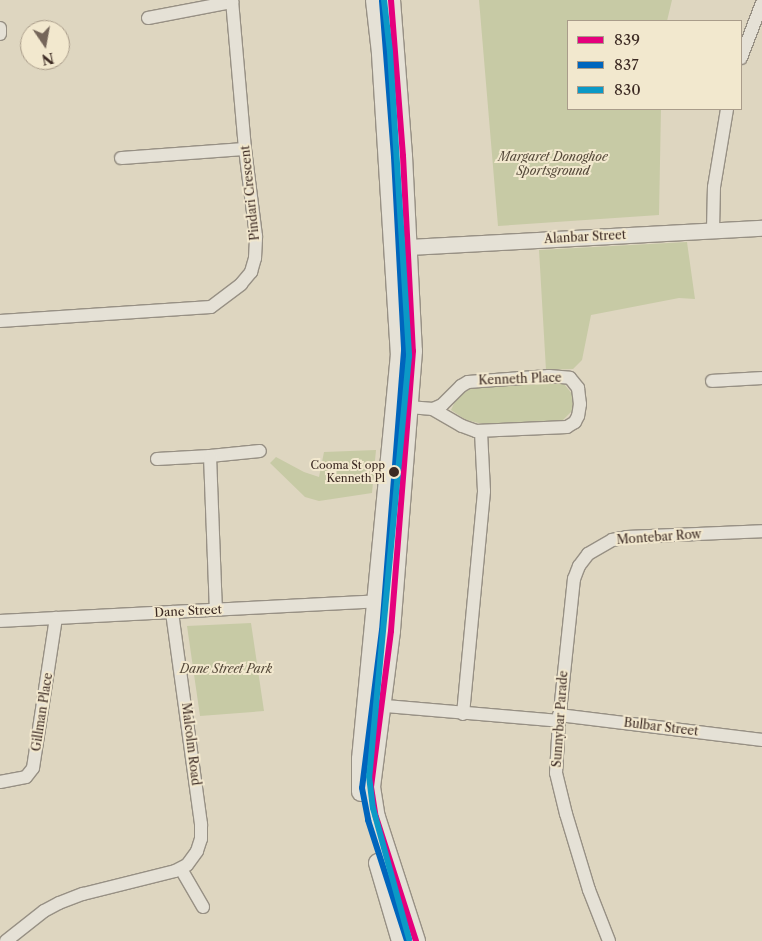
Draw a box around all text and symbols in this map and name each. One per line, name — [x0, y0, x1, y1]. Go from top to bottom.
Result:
north arrow — [20, 20, 70, 70]
legend — [567, 20, 742, 110]
text: 839 — [614, 30, 640, 49]
text: N — [40, 49, 56, 69]
text: 837 — [614, 55, 639, 74]
text: 830 — [614, 80, 641, 99]
street label: Pindari Crescent — [238, 145, 262, 241]
park label: Margaret Donoghoe Sportsground — [498, 150, 608, 178]
street label: Alanbar Street — [544, 228, 626, 246]
street label: Kenneth Place — [478, 370, 562, 388]
place label: Cooma St opp Kenneth Pl — [310, 459, 385, 485]
marker: Cooma St opp Kenneth Pl — [389, 467, 399, 477]
street label: Montebar Row — [616, 527, 702, 547]
street label: Dane Street — [154, 602, 222, 620]
park label: Dane Street Park — [180, 662, 272, 676]
street label: Sunnybar Parade — [549, 670, 571, 768]
street label: Gillman Place — [29, 672, 55, 752]
street label: Malcolm Road — [179, 702, 203, 786]
street label: Bulbar Street — [623, 715, 699, 739]

